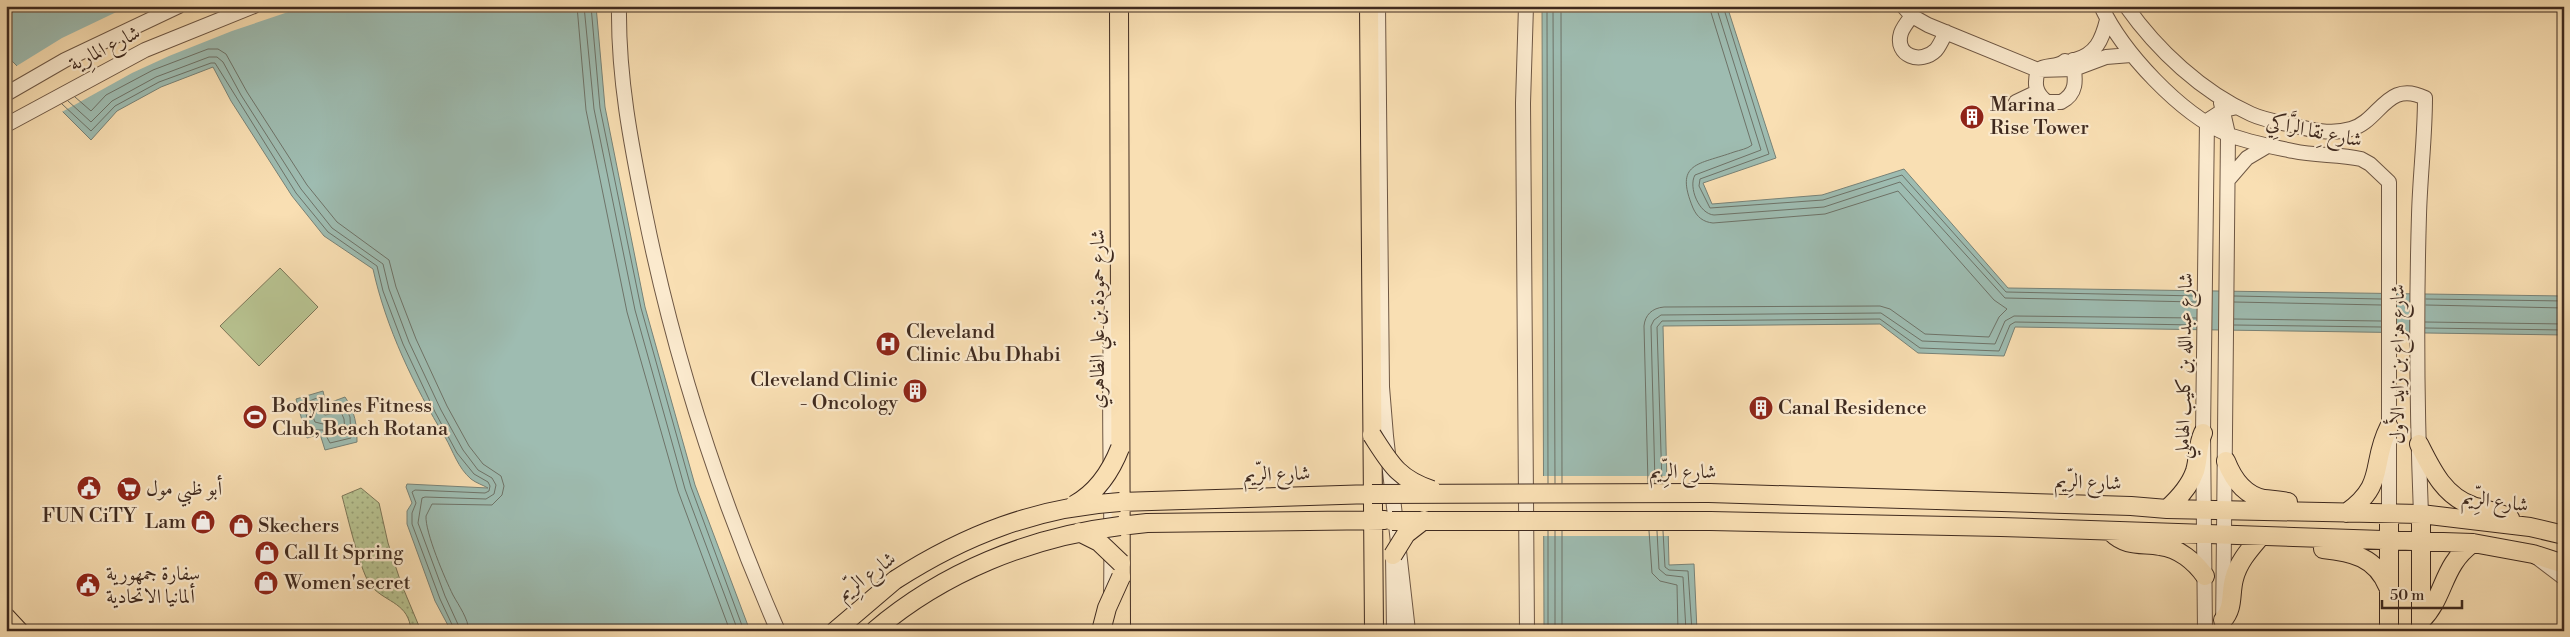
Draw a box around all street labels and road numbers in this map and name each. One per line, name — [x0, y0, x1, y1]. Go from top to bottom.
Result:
street label: شارع المارِية — [65, 20, 147, 81]
street label: شارع نِقا الرَّاكِي — [2263, 105, 2365, 157]
street label: شارع حمودة بن علي الظاهري — [1086, 229, 1117, 409]
street label: شارع عبدالله بن كليب الهاملي — [2171, 273, 2205, 460]
street label: شارع هزاع بن زايد الأول — [2382, 284, 2415, 444]
street label: شارع الرِّيم — [1650, 457, 1716, 489]
street label: شارع الرِّيم — [1243, 458, 1311, 493]
street label: شارع الرِّيم — [2054, 466, 2122, 501]
street label: شارع الرِّيم — [2460, 483, 2530, 522]
street label: شارع الرِّيم — [831, 544, 904, 610]

